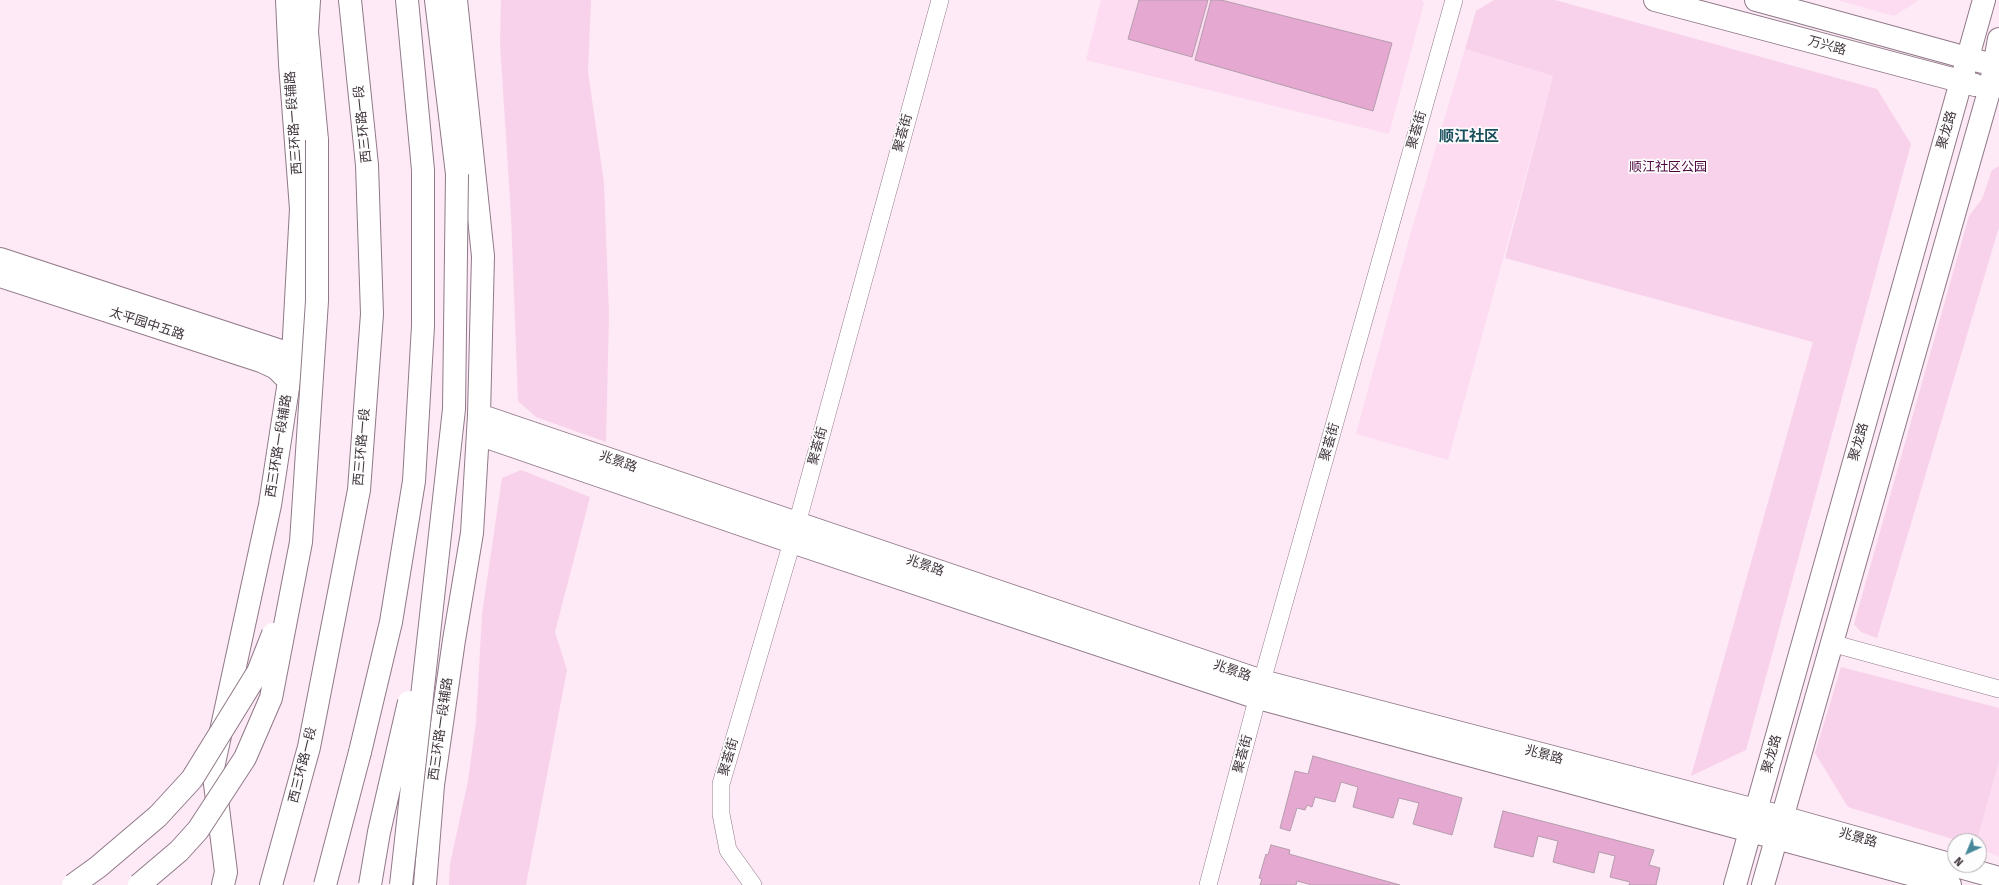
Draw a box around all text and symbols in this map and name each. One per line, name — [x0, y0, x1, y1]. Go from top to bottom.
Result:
street label: 万兴路 — [1806, 33, 1848, 59]
street label: 西三环路一段辅路 — [283, 71, 305, 175]
street label: 西三环路一段 — [351, 84, 375, 164]
street label: 聚荟街 — [1404, 109, 1430, 151]
street label: 聚龙路 — [1934, 109, 1960, 151]
street label: 聚荟街 — [890, 112, 916, 154]
district label: 顺江社区 — [1439, 128, 1499, 146]
park label: 顺江社区公园 — [1629, 159, 1707, 175]
street label: 太平园中五路 — [107, 305, 187, 343]
street label: 西三环路一段辅路 — [263, 393, 295, 499]
street label: 西三环路一段 — [351, 407, 373, 487]
street label: 聚荟街 — [1317, 421, 1343, 463]
street label: 聚龙路 — [1846, 421, 1872, 463]
street label: 聚荟街 — [805, 425, 831, 467]
street label: 兆景路 — [597, 448, 639, 476]
street label: 兆景路 — [904, 552, 946, 580]
street label: 兆景路 — [1211, 657, 1253, 685]
street label: 西三环路一段辅路 — [426, 676, 456, 782]
street label: 西三环路一段 — [286, 725, 320, 805]
street label: 聚荟街 — [1230, 733, 1256, 775]
street label: 聚龙路 — [1759, 733, 1785, 775]
street label: 聚荟街 — [716, 736, 742, 778]
street label: 兆景路 — [1523, 742, 1565, 768]
street label: 兆景路 — [1837, 825, 1879, 851]
north arrow — [1947, 833, 1987, 873]
text: N — [1952, 854, 1966, 868]

